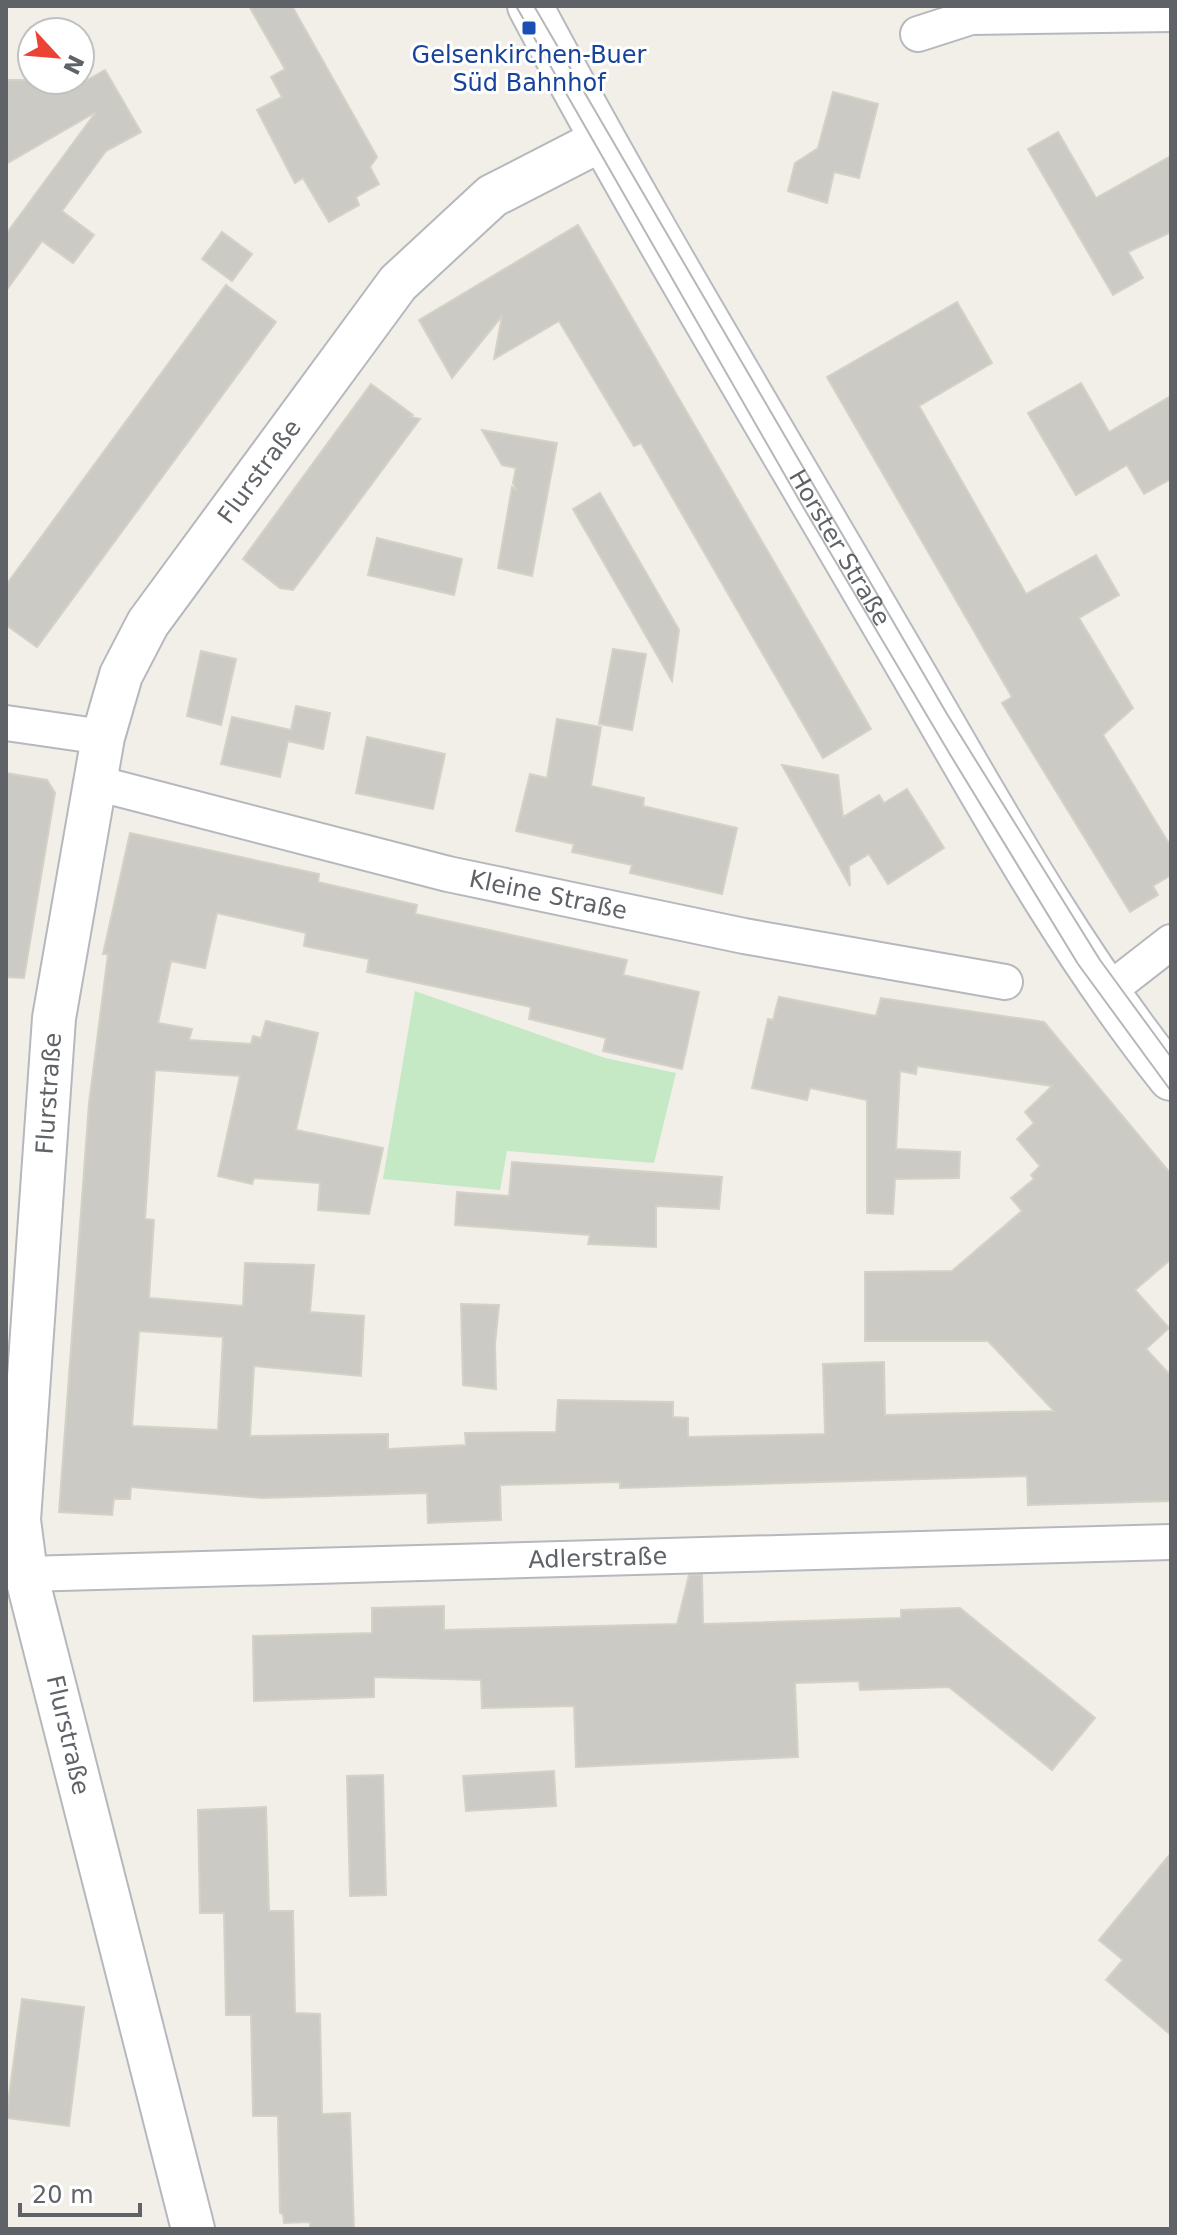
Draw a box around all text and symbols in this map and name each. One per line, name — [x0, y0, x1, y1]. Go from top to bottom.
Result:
north arrow — [16, 16, 96, 96]
marker: Gelsenkirchen-Buer Süd Bahnhof — [520, 19, 538, 37]
place label: Gelsenkirchen-Buer Süd Bahnhof — [412, 41, 647, 97]
text: N — [58, 51, 89, 78]
street label: Flurstraße — [212, 414, 307, 529]
street label: Horster Straße — [783, 465, 896, 631]
street label: Kleine Straße — [467, 865, 630, 925]
street label: Flurstraße — [31, 1032, 67, 1155]
street label: Adlerstraße — [528, 1542, 668, 1574]
street label: Flurstraße — [41, 1672, 95, 1798]
scale bar — [20, 2167, 140, 2217]
text: 20 m — [32, 2181, 94, 2209]

